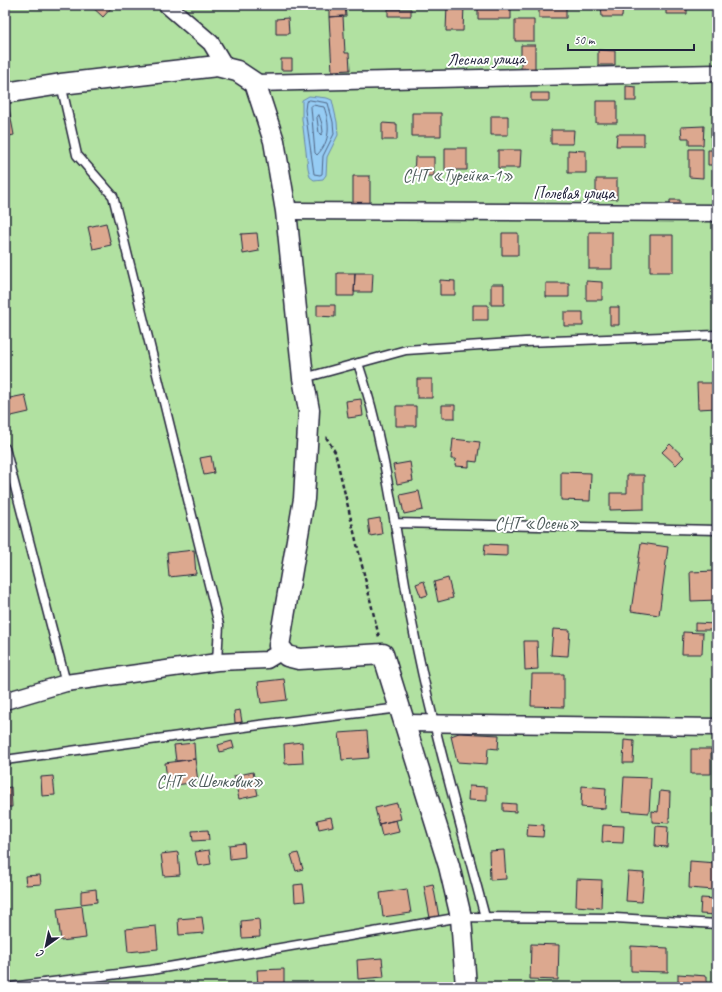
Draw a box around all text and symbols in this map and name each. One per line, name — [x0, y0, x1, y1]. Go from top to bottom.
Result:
scale bar — [568, 26, 694, 52]
text: 50 m — [574, 32, 596, 48]
street label: Лесная улица — [447, 48, 527, 70]
park label: СНТ «Турейка-1» — [403, 165, 513, 186]
street label: Полевая улица — [533, 183, 616, 204]
park label: СНТ «Осень» — [495, 513, 579, 534]
park label: СНТ «Шелковик» — [157, 771, 264, 792]
north arrow — [26, 926, 66, 966]
text: С — [33, 946, 47, 962]

